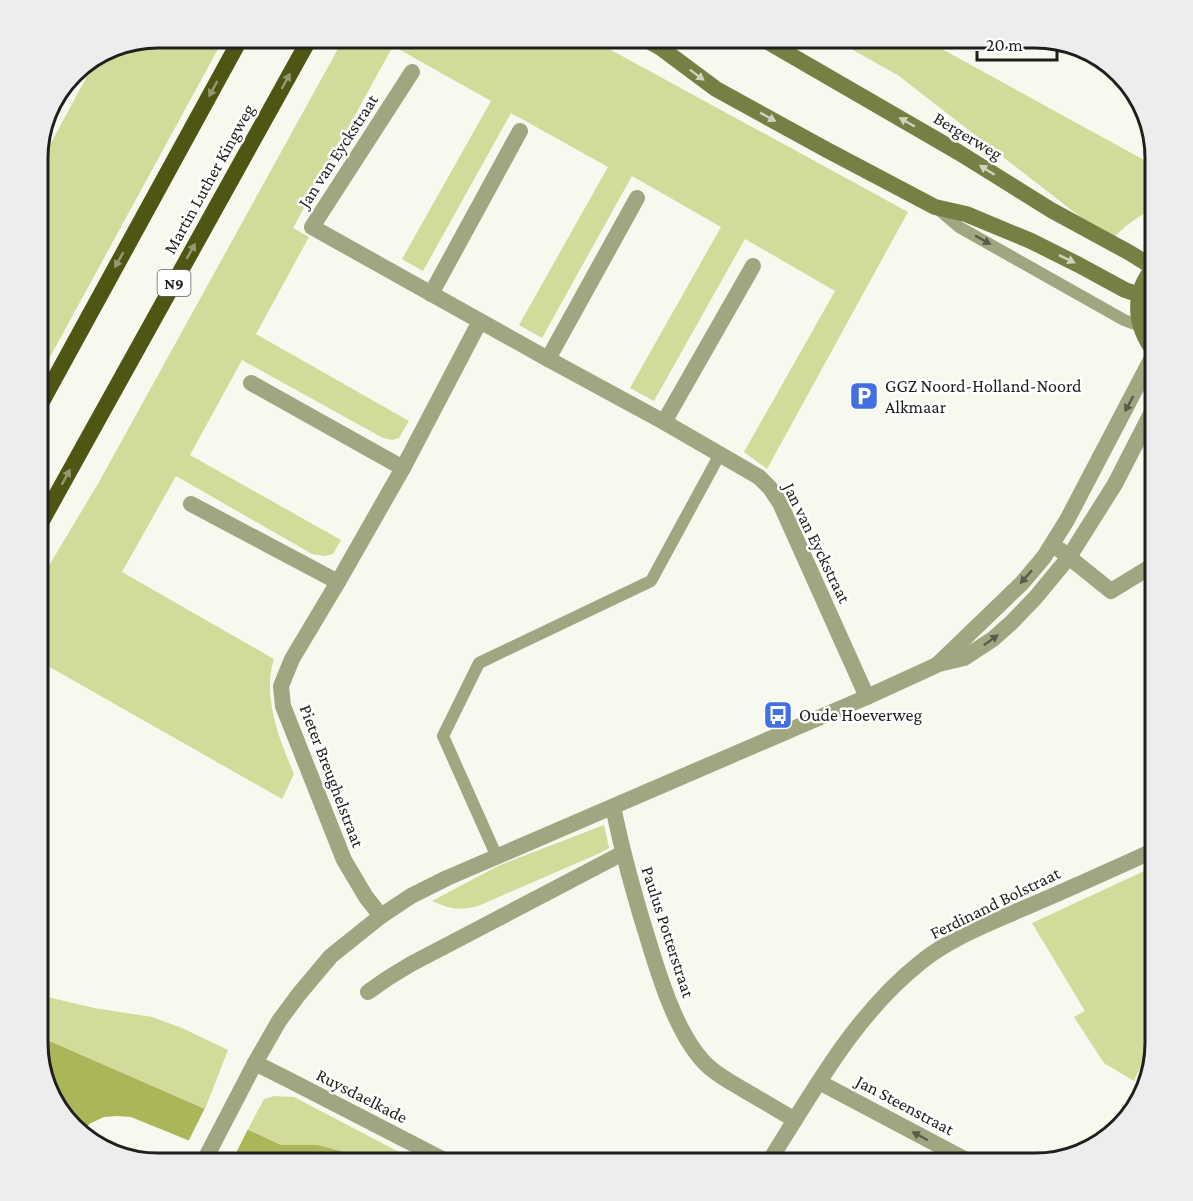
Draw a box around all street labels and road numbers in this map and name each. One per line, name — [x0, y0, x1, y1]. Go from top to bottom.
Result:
street label: Jan van Eyckstraat — [293, 90, 383, 213]
street label: Martin Luther Kingweg — [159, 100, 259, 257]
street label: Bergerweg — [930, 108, 1006, 164]
road number: N9 — [158, 270, 190, 296]
street label: Jan van Eyckstraat — [778, 478, 855, 607]
street label: Pieter Breughelstraat — [296, 702, 369, 851]
street label: Ferdinand Bolstraat — [927, 862, 1064, 943]
street label: Paulus Potterstraat — [637, 864, 699, 1001]
street label: Ruysdaelkade — [313, 1065, 411, 1127]
street label: Jan Steenstraat — [851, 1070, 958, 1140]

